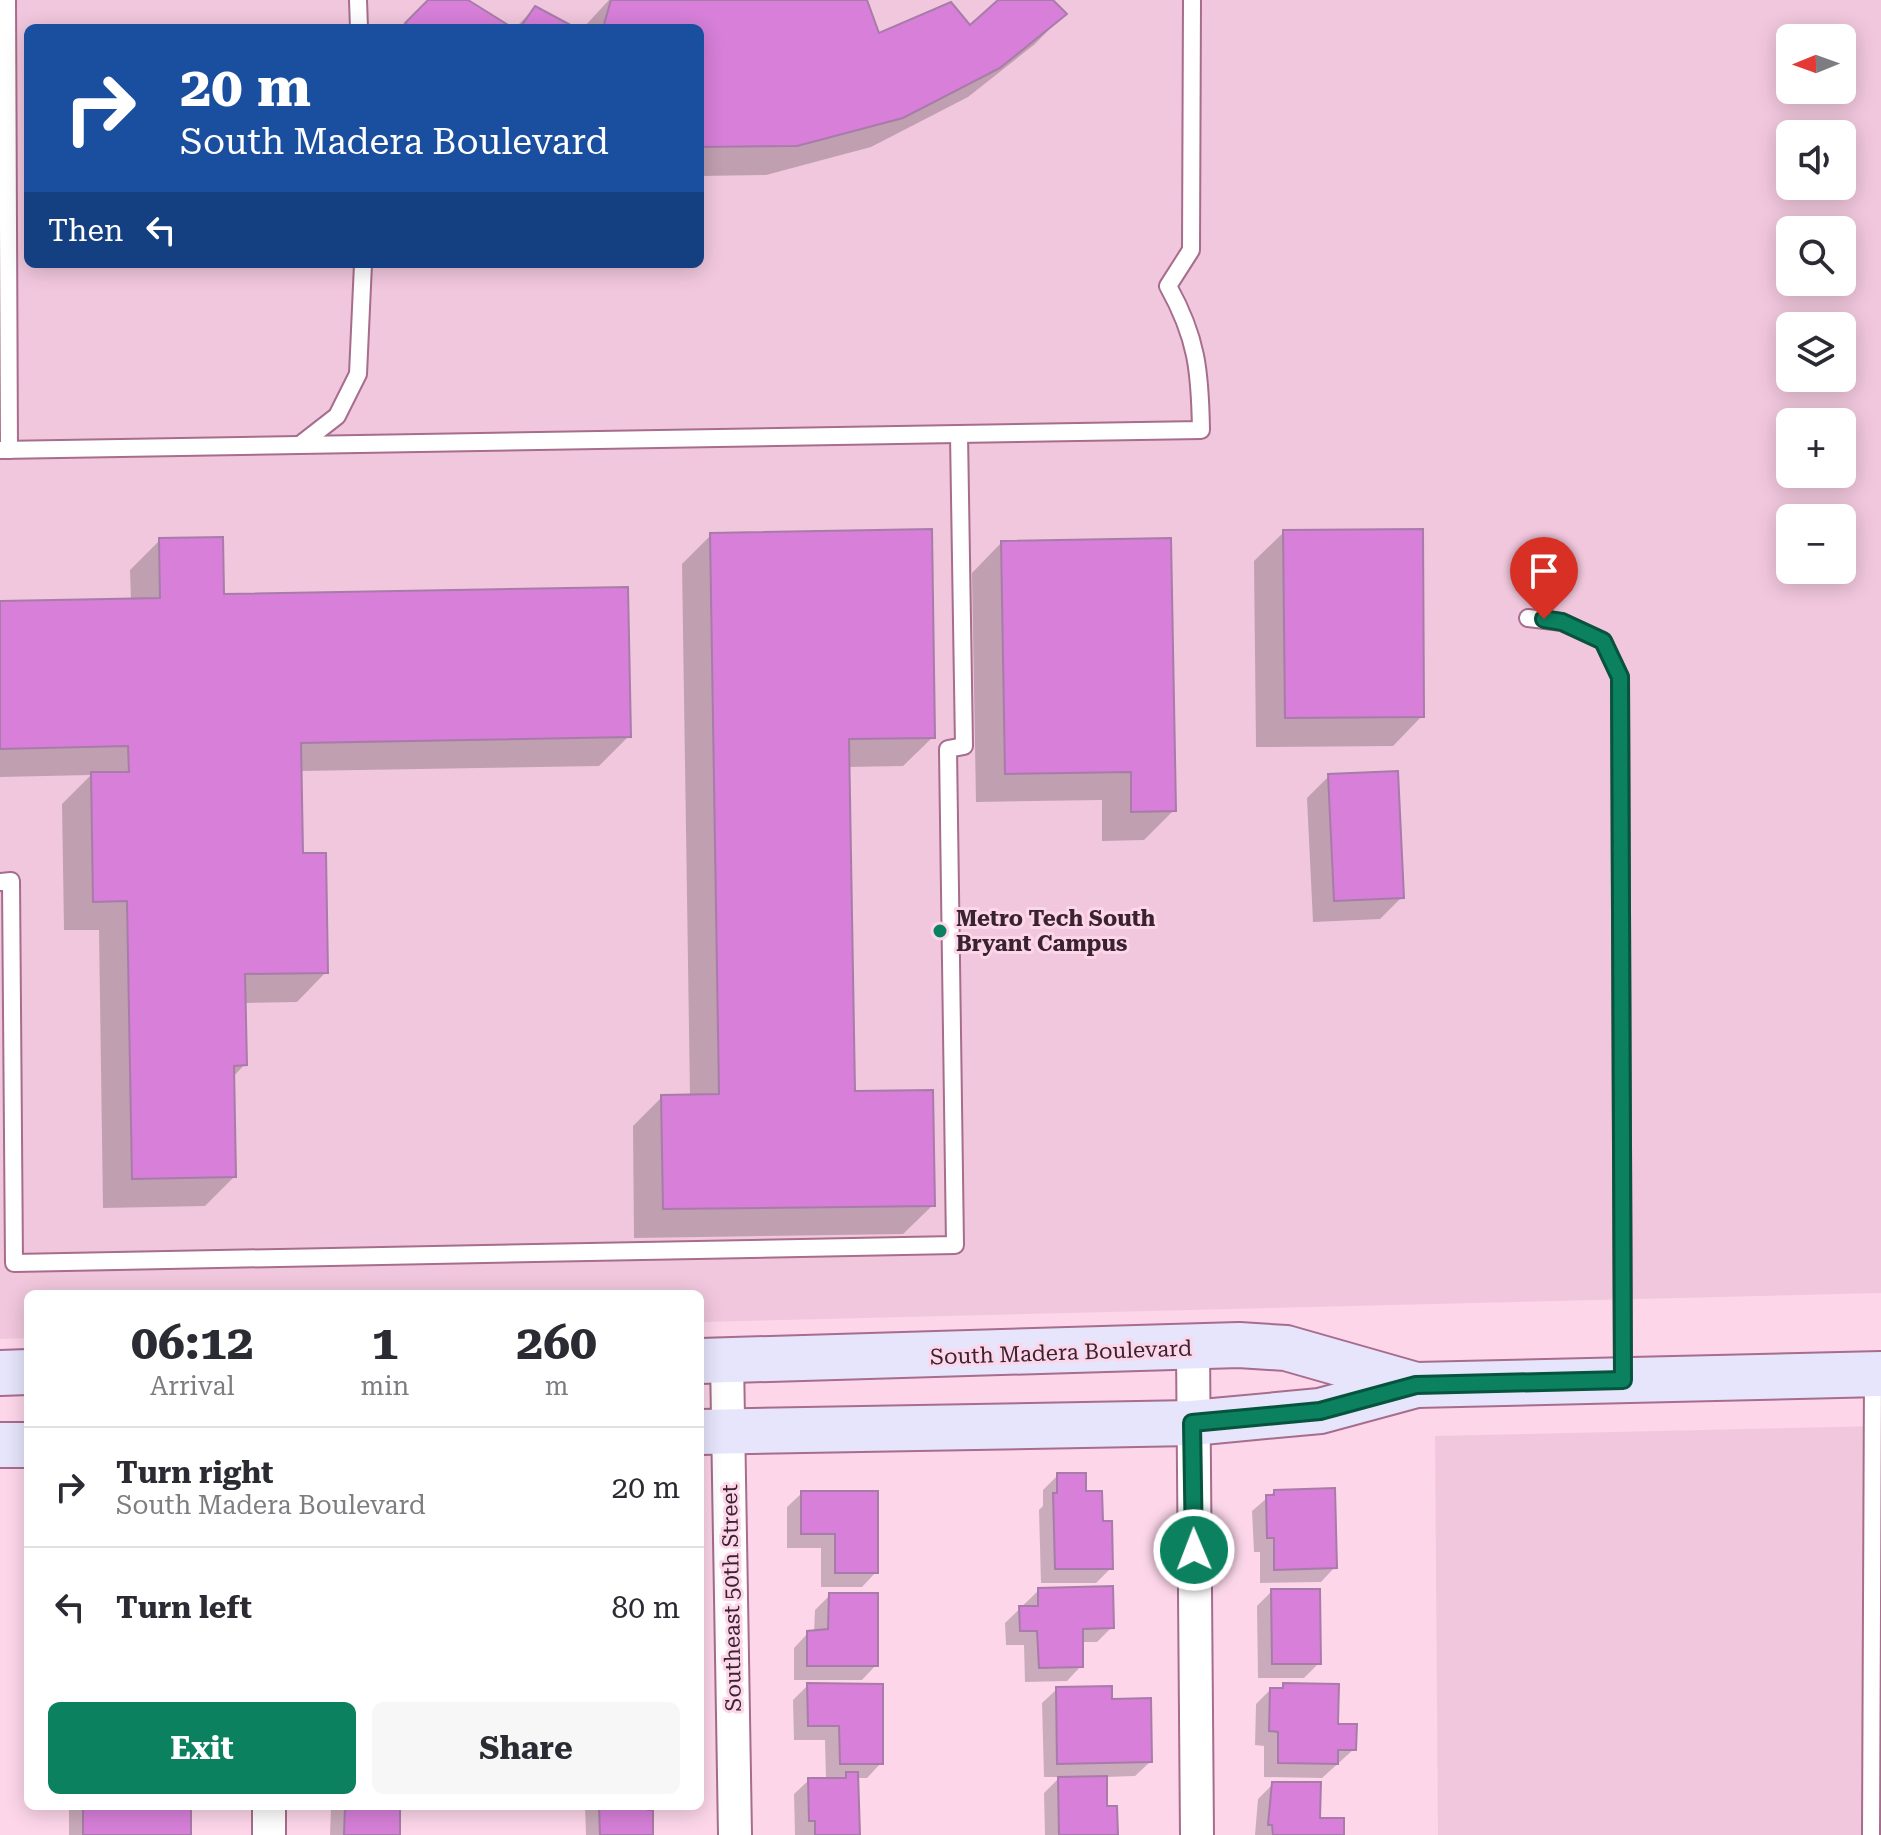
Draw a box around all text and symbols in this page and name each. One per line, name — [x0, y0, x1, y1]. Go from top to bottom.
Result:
north arrow — [1776, 24, 1856, 104]
map controls — [1776, 24, 1856, 584]
text: 20 m — [180, 54, 311, 120]
icon: right — [48, 56, 152, 160]
button: sound — [1776, 120, 1856, 200]
text: South Madera Boulevard — [180, 121, 609, 163]
icon: left — [139, 208, 183, 252]
text: Then — [48, 213, 123, 248]
button: search — [1776, 216, 1856, 296]
button: layers — [1776, 312, 1856, 392]
button: + — [1776, 408, 1856, 488]
button: − — [1776, 504, 1856, 584]
pin — [1510, 537, 1578, 619]
icon: arrive — [1522, 549, 1566, 593]
place label: Metro Tech South Bryant Campus — [956, 906, 1156, 956]
marker: Metro Tech South Bryant Campus — [931, 922, 949, 940]
text: 06:12 — [131, 1315, 254, 1371]
text: 1 — [371, 1315, 398, 1371]
text: 260 — [516, 1315, 597, 1371]
street label: South Madera Boulevard — [930, 1335, 1192, 1370]
text: Arrival — [150, 1371, 235, 1401]
text: min — [361, 1371, 409, 1401]
text: m — [545, 1371, 569, 1401]
text: Turn right — [116, 1455, 273, 1490]
icon: right — [48, 1465, 92, 1509]
text: 20 m — [611, 1470, 680, 1505]
street label: Southeast 50th Street — [717, 1484, 746, 1712]
text: South Madera Boulevard — [116, 1490, 426, 1520]
position arrow — [1152, 1508, 1236, 1592]
icon: left — [48, 1585, 92, 1629]
text: Turn left — [116, 1590, 252, 1625]
text: 80 m — [611, 1590, 680, 1625]
button: Exit — [48, 1702, 356, 1794]
button: Share — [372, 1702, 680, 1794]

